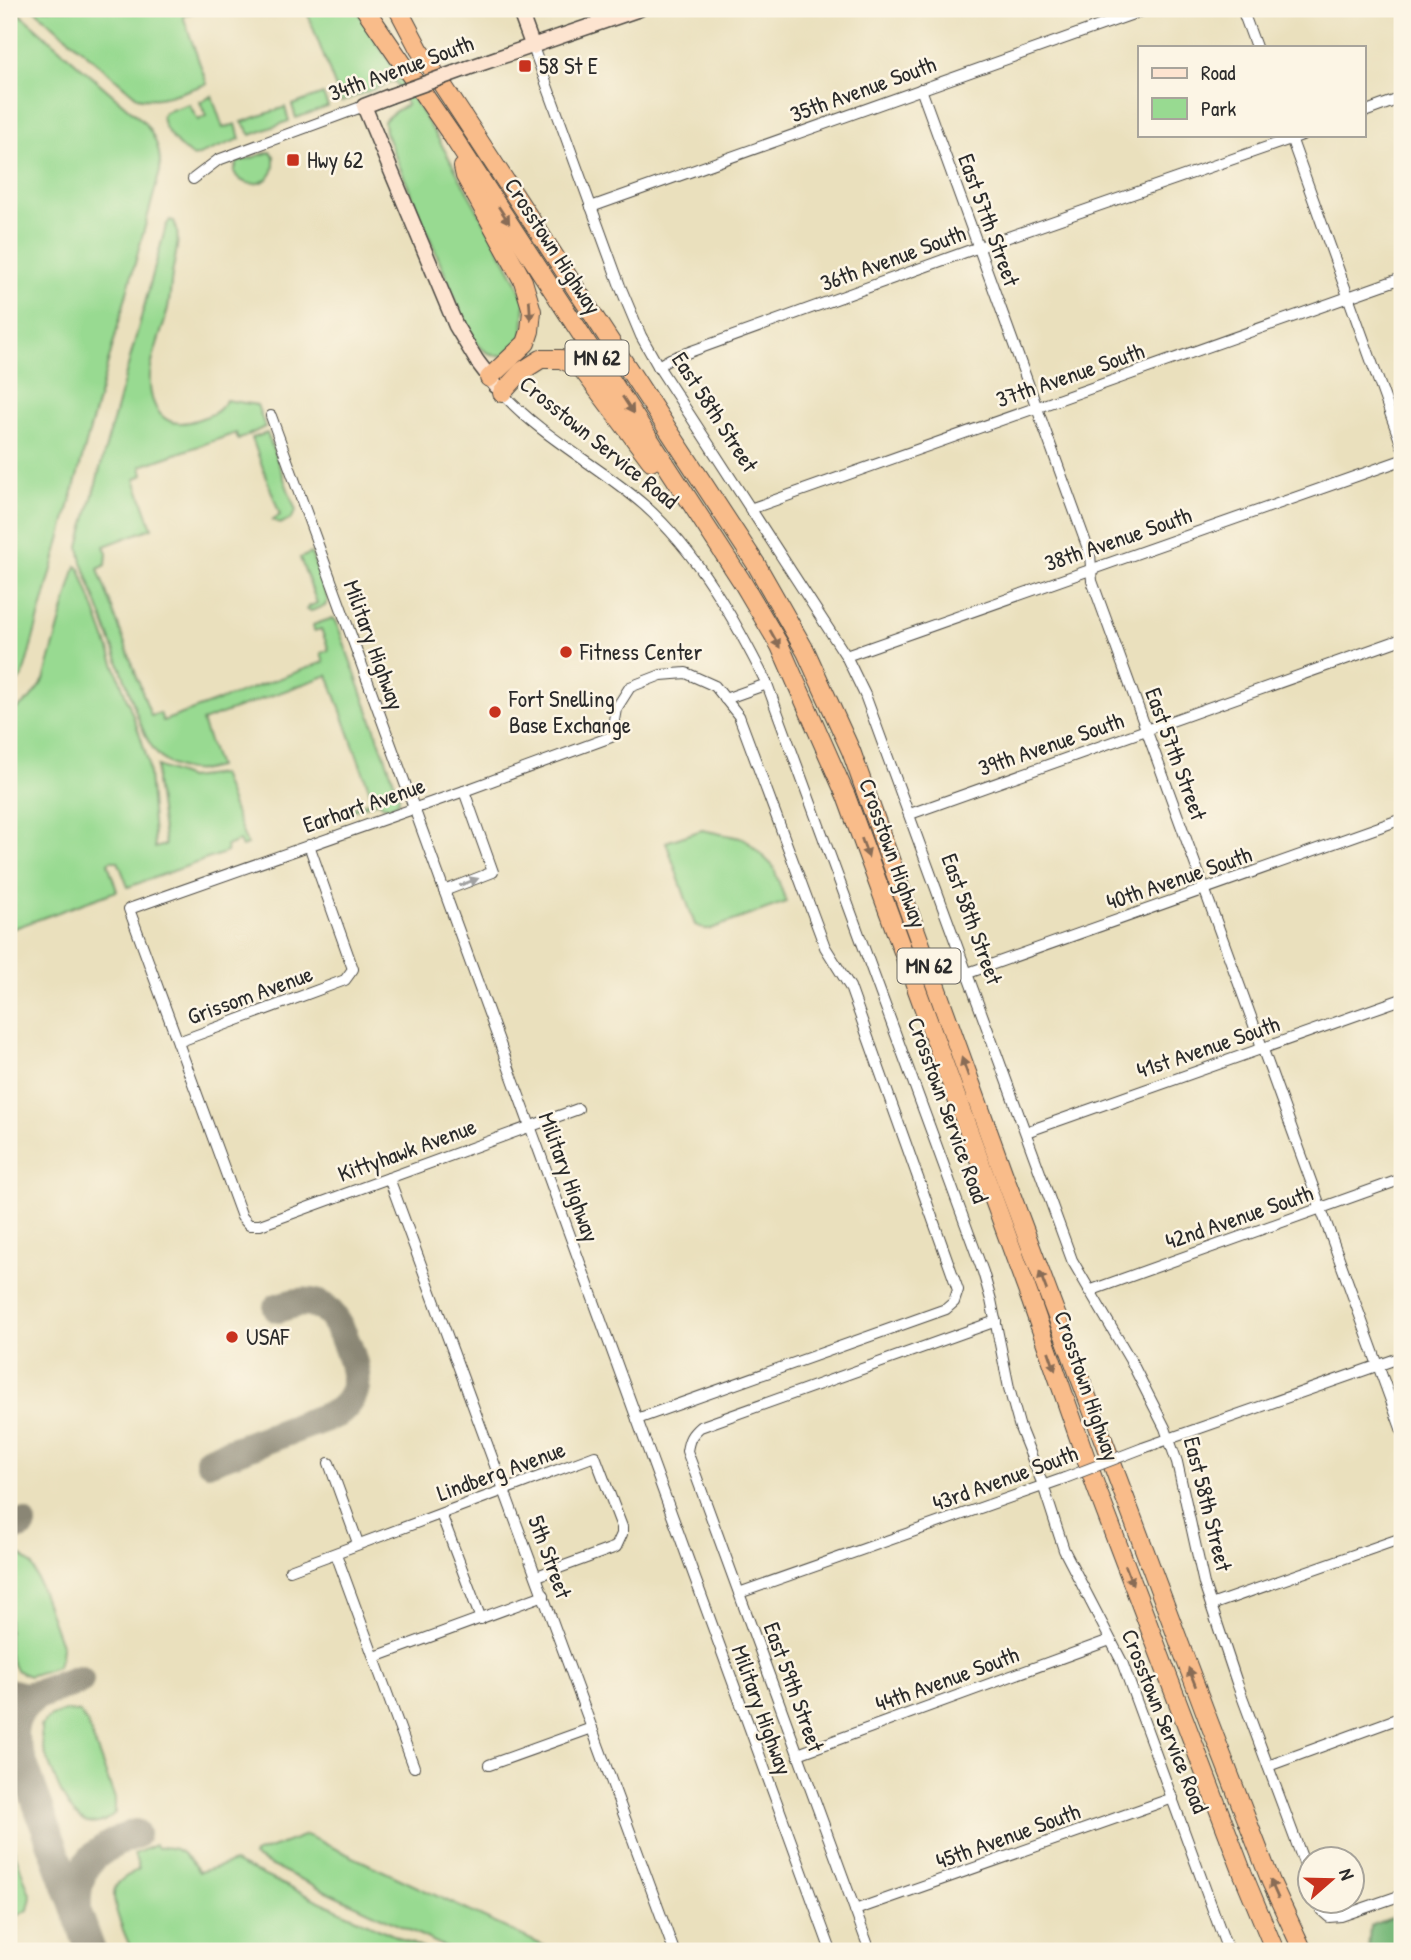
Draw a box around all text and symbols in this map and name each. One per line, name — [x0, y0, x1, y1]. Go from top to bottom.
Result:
street label: 34th Avenue South — [324, 27, 478, 108]
legend — [1138, 46, 1366, 136]
street label: 35th Avenue South — [786, 48, 940, 129]
place label: 58 St E — [539, 50, 598, 81]
marker: 58 St E — [517, 58, 533, 74]
text: Road — [1201, 58, 1235, 87]
text: Park — [1201, 94, 1236, 123]
place label: Hwy 62 — [307, 144, 364, 175]
street label: East 57th Street — [951, 149, 1028, 291]
marker: Hwy 62 — [285, 152, 301, 168]
street label: Crosstown Highway — [498, 171, 609, 320]
one-way arrow — [497, 205, 510, 224]
street label: 36th Avenue South — [816, 217, 970, 298]
one-way arrow — [525, 299, 536, 321]
street label: 37th Avenue South — [992, 335, 1148, 414]
road number: MN 62 — [566, 340, 628, 376]
street label: East 58th Street — [665, 346, 766, 479]
street label: Crosstown Service Road — [513, 368, 685, 515]
one-way arrow — [621, 395, 634, 415]
street label: 38th Avenue South — [1040, 499, 1196, 578]
street label: Military Highway — [337, 576, 412, 714]
one-way arrow — [769, 629, 781, 649]
place label: Fitness Center — [579, 636, 702, 667]
marker: Fitness Center — [558, 644, 574, 660]
place label: Fort Snelling Base Exchange — [508, 683, 631, 740]
street label: East 57th Street — [1138, 683, 1215, 825]
marker: Fort Snelling Base Exchange — [487, 704, 503, 720]
street label: 39th Avenue South — [974, 704, 1128, 783]
street label: Earhart Avenue — [299, 769, 429, 840]
street label: Crosstown Highway — [852, 774, 935, 932]
one-way arrow — [860, 837, 871, 858]
street label: 40th Avenue South — [1102, 838, 1256, 917]
street label: East 58th Street — [934, 849, 1011, 990]
one-way arrow — [458, 876, 479, 887]
road number: MN 62 — [898, 948, 960, 984]
street label: Grissom Avenue — [183, 958, 317, 1032]
street label: 41st Avenue South — [1132, 1007, 1284, 1085]
street label: Crosstown Service Road — [900, 1012, 997, 1207]
one-way arrow — [959, 1056, 970, 1077]
street label: Military Highway — [532, 1108, 607, 1246]
street label: Kittyhawk Avenue — [333, 1110, 480, 1189]
street label: 42nd Avenue South — [1161, 1177, 1317, 1256]
one-way arrow — [1038, 1270, 1049, 1291]
street label: Crosstown Highway — [1047, 1306, 1128, 1465]
place label: USAF — [246, 1321, 290, 1352]
marker: USAF — [224, 1329, 240, 1345]
one-way arrow — [1047, 1350, 1058, 1371]
street label: Lindberg Avenue — [432, 1433, 569, 1508]
street label: East 58th Street — [1177, 1433, 1240, 1575]
street label: 43rd Avenue South — [928, 1437, 1082, 1518]
street label: 5th Street — [521, 1511, 580, 1604]
one-way arrow — [1124, 1564, 1135, 1585]
street label: East 59th Street — [757, 1618, 833, 1757]
street label: Crosstown Service Road — [1114, 1624, 1217, 1817]
street label: 44th Avenue South — [871, 1638, 1023, 1719]
street label: Military Highway — [725, 1641, 800, 1779]
one-way arrow — [1186, 1667, 1197, 1688]
street label: 45th Avenue South — [931, 1795, 1085, 1876]
north arrow — [1296, 1844, 1366, 1914]
text: N — [1333, 1865, 1361, 1883]
one-way arrow — [1268, 1879, 1280, 1899]

